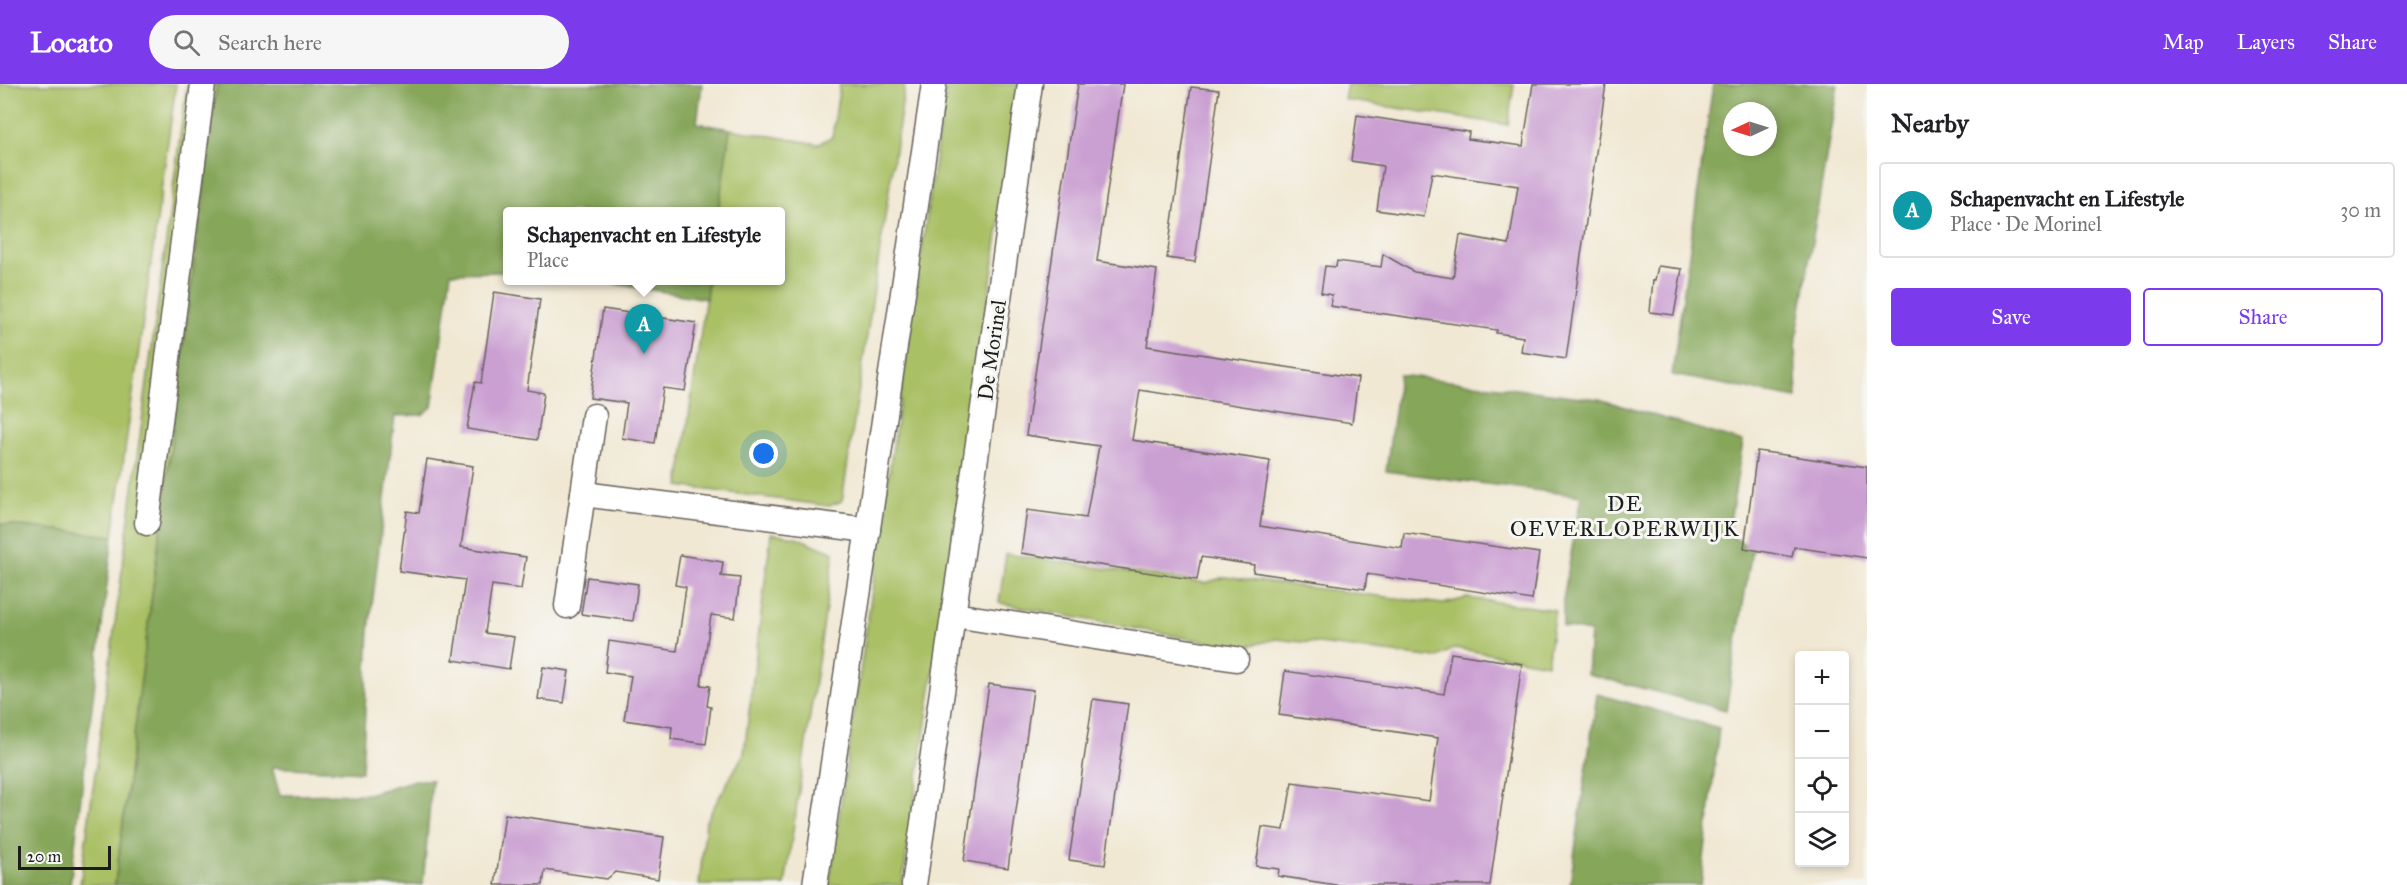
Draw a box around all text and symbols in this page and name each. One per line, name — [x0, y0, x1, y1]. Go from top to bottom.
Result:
search box — [149, 15, 569, 69]
text: Locato — [30, 25, 113, 60]
icon: search — [170, 26, 203, 59]
text: Search here — [218, 29, 322, 56]
text: Map — [2163, 29, 2204, 55]
text: Layers — [2237, 29, 2295, 55]
text: Share — [2328, 29, 2377, 55]
north arrow — [1723, 102, 1777, 156]
text: Nearby — [1891, 107, 1969, 139]
text: Schapenvacht en Lifestyle — [1950, 185, 2184, 212]
text: A — [1906, 198, 1919, 222]
text: 30 m — [2340, 198, 2381, 222]
popup — [503, 207, 785, 285]
text: Place · De Morinel — [1950, 212, 2102, 236]
text: Schapenvacht en Lifestyle — [527, 221, 761, 248]
text: Place — [527, 248, 569, 272]
button: Save — [1891, 288, 2131, 346]
button: Share — [2143, 288, 2383, 346]
street label: De Morinel — [972, 298, 1012, 402]
pin: A — [624, 304, 664, 354]
your location — [749, 439, 778, 468]
district label: DE OEVERLOPERWIJK — [1510, 490, 1740, 542]
map controls — [1795, 651, 1849, 867]
button: + — [1795, 651, 1849, 705]
button: − — [1795, 705, 1849, 759]
button: locate — [1795, 759, 1849, 813]
button: layers — [1795, 813, 1849, 867]
scale bar — [18, 843, 111, 870]
text: 20 m — [27, 847, 61, 866]

